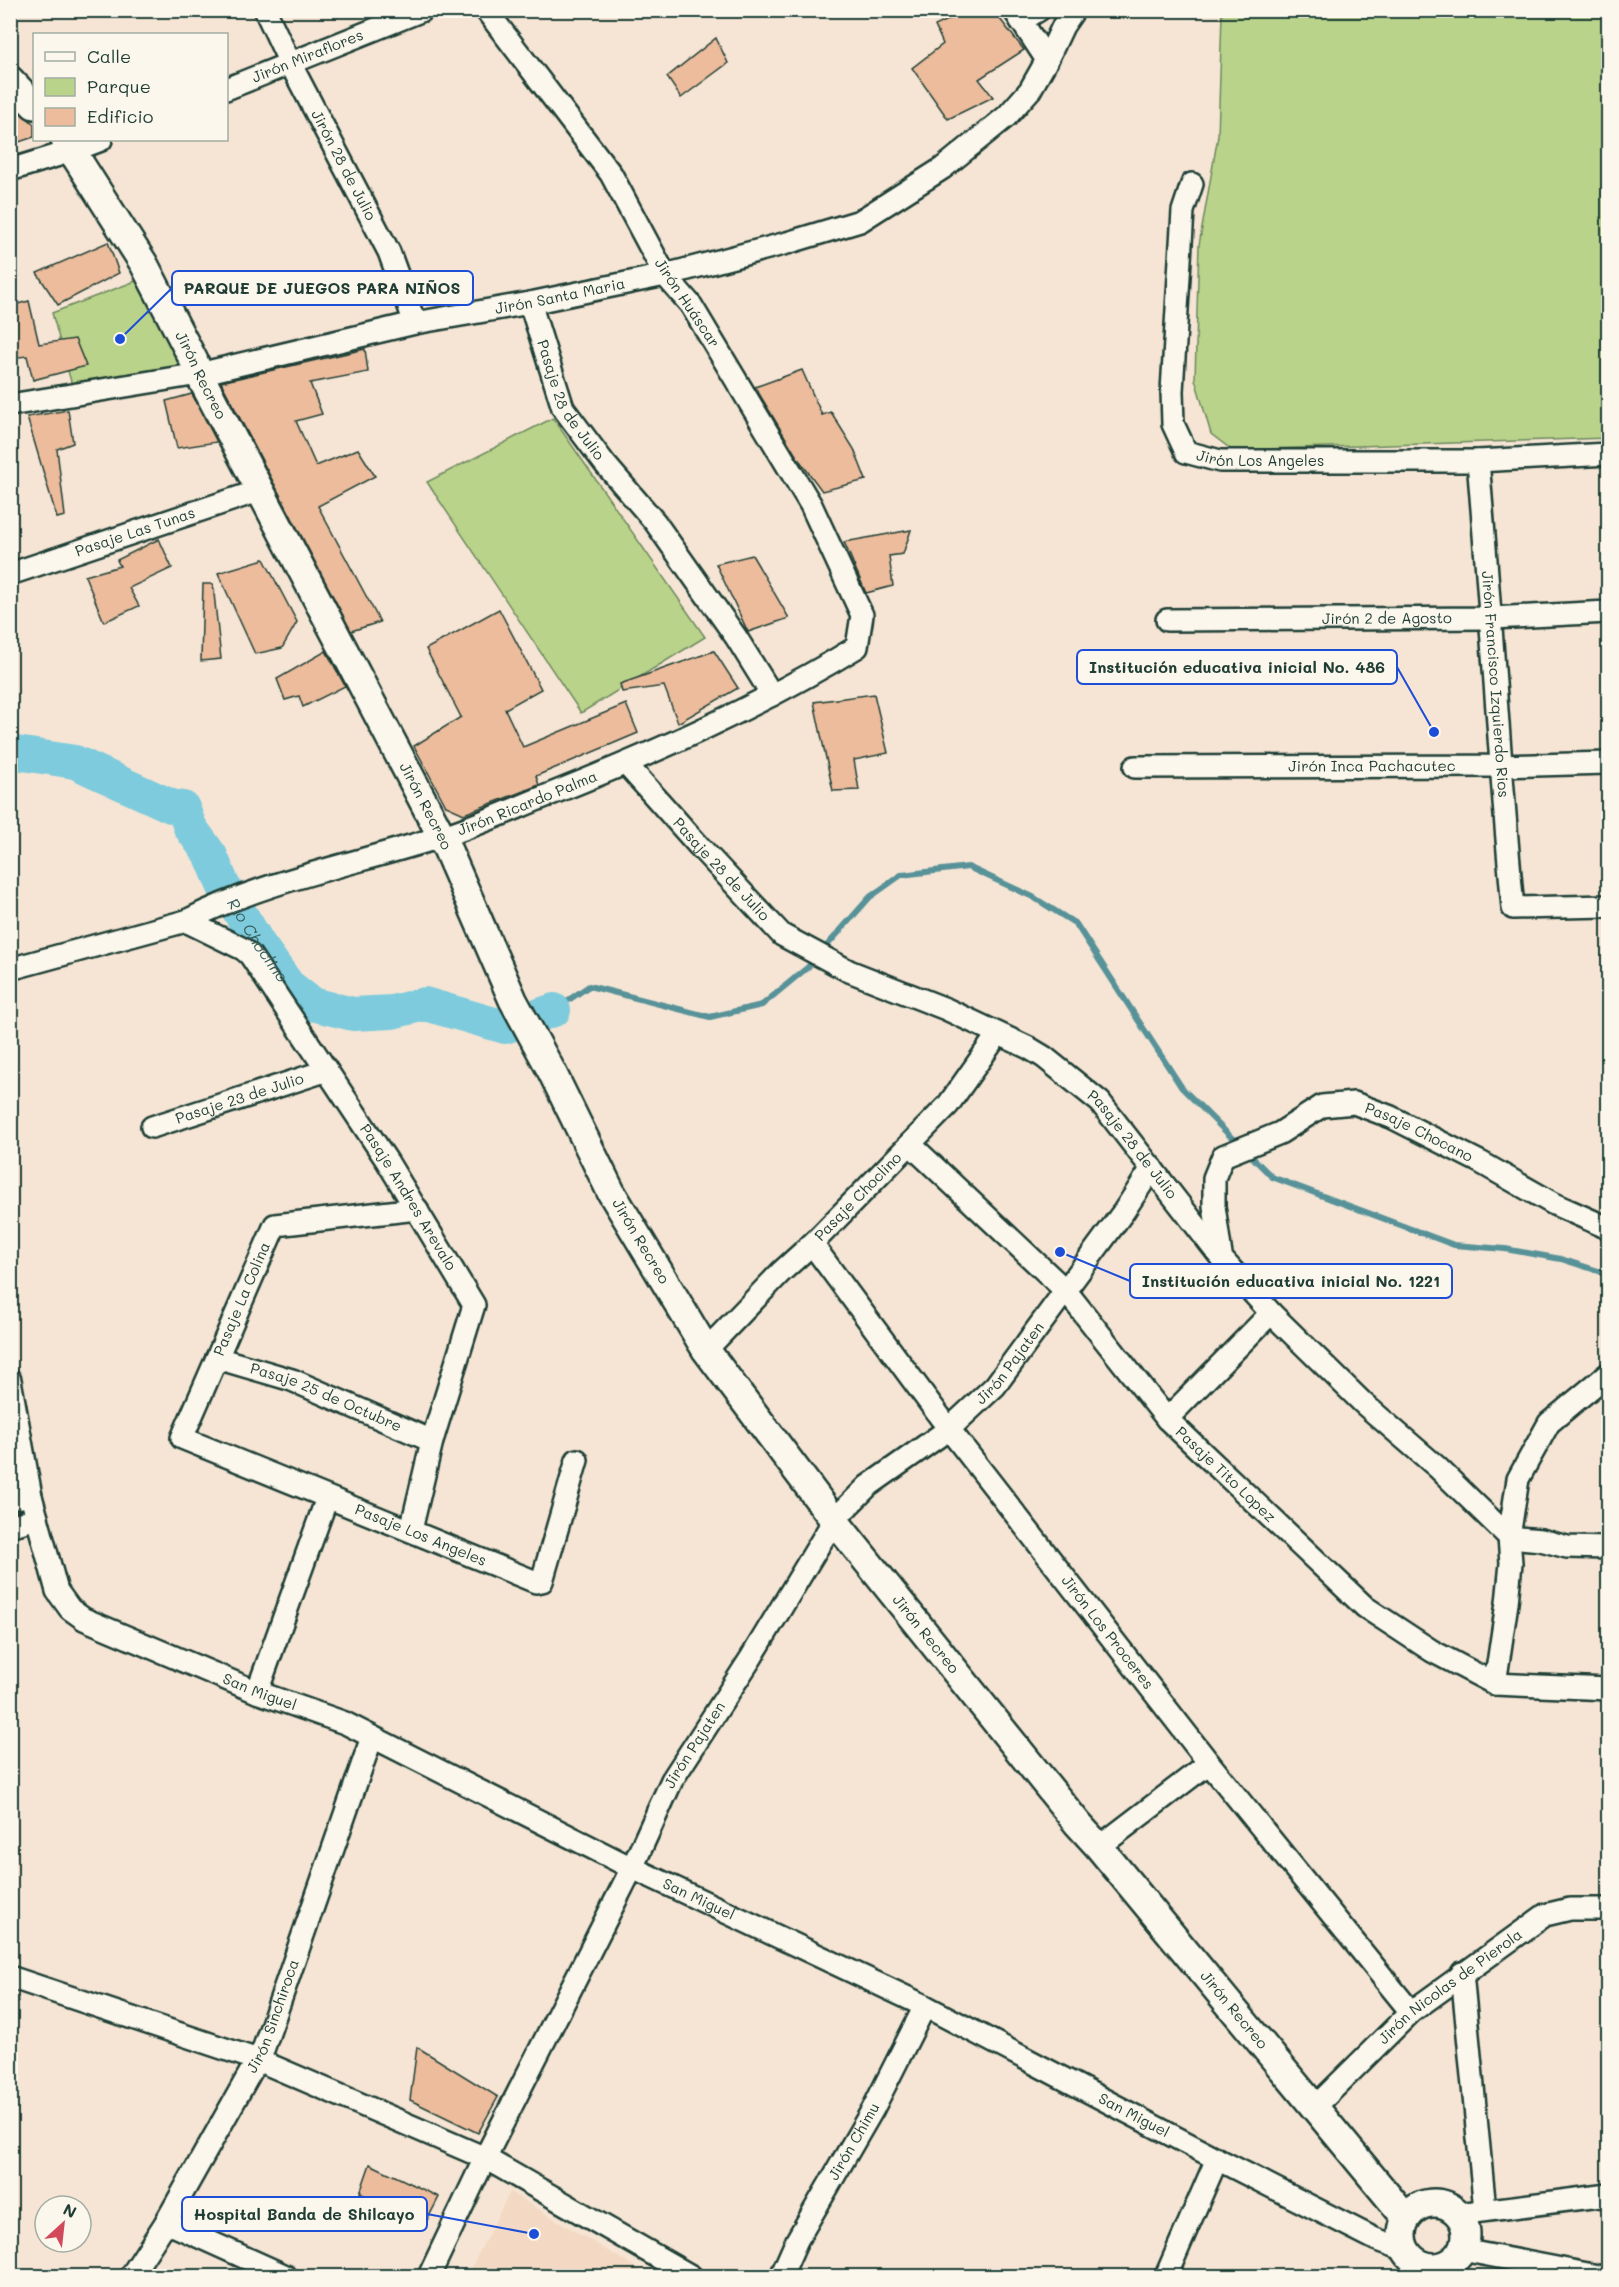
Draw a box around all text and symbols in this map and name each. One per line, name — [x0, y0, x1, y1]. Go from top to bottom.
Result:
street label: Jirón Miraflores — [249, 24, 366, 87]
legend — [33, 33, 228, 141]
text: Calle — [87, 44, 131, 68]
text: Parque — [87, 74, 151, 98]
text: Edificio — [87, 104, 154, 128]
street label: Jirón 28 de Julio — [307, 106, 382, 224]
street label: Jirón Huáscar — [651, 254, 725, 351]
callout: PARQUE DE JUEGOS PARA NIÑOS — [172, 271, 473, 305]
street label: Jirón Santa Maria — [493, 273, 627, 318]
text: PARQUE DE JUEGOS PARA NIÑOS — [184, 277, 460, 298]
street label: Jirón Recreo — [171, 327, 232, 422]
street label: Pasaje 28 de Julio — [533, 337, 610, 464]
street label: Jirón Los Angeles — [1194, 444, 1324, 470]
street label: Pasaje Las Tunas — [72, 502, 197, 561]
street label: Jirón Francisco Izquierdo Rios — [1478, 570, 1515, 798]
street label: Jirón 2 de Agosto — [1322, 607, 1452, 628]
callout: Institución educativa inicial No. 486 — [1077, 650, 1397, 684]
text: Institución educativa inicial No. 486 — [1089, 656, 1385, 677]
street label: Jirón Inca Pachacutec — [1288, 755, 1456, 776]
street label: Jirón Recreo — [395, 758, 457, 853]
street label: Jirón Ricardo Palma — [454, 765, 600, 840]
street label: Pasaje 28 de Julio — [669, 813, 775, 925]
water label: Rio Choclino — [223, 894, 294, 986]
street label: Pasaje 23 de Julio — [173, 1068, 306, 1128]
street label: Pasaje 28 de Julio — [1084, 1085, 1183, 1203]
street label: Pasaje Chocano — [1362, 1097, 1477, 1166]
street label: Pasaje Andres Arevalo — [356, 1120, 462, 1274]
street label: Pasaje Choclino — [809, 1147, 906, 1245]
street label: Jirón Recreo — [608, 1195, 675, 1287]
street label: Pasaje La Colina — [208, 1239, 274, 1359]
callout: Institución educativa inicial No. 1221 — [1130, 1264, 1452, 1298]
text: Institución educativa inicial No. 1221 — [1142, 1270, 1440, 1291]
street label: Jirón Pajaten — [971, 1318, 1048, 1408]
street label: Pasaje 25 de Octubre — [248, 1357, 405, 1436]
street label: Pasaje Tito Lopez — [1172, 1421, 1281, 1526]
street label: Pasaje Los Angeles — [352, 1498, 490, 1570]
street label: Jirón Los Proceres — [1058, 1571, 1159, 1693]
street label: Jirón Recreo — [889, 1590, 964, 1677]
street label: San Miguel — [220, 1668, 299, 1714]
street label: Jirón Pajaten — [659, 1697, 729, 1791]
street label: San Miguel — [660, 1873, 738, 1924]
street label: Jirón Nicolas de Pierola — [1373, 1924, 1526, 2048]
street label: Jirón Sinchiroca — [241, 1956, 303, 2076]
street label: Jirón Recreo — [1196, 1966, 1273, 2053]
street label: San Miguel — [1095, 2088, 1173, 2141]
street label: Jirón Chimu — [823, 2099, 883, 2184]
north arrow — [33, 2194, 93, 2254]
callout: Hospital Banda de Shilcayo — [182, 2197, 427, 2231]
text: N — [60, 2198, 80, 2222]
text: Hospital Banda de Shilcayo — [194, 2203, 415, 2224]

